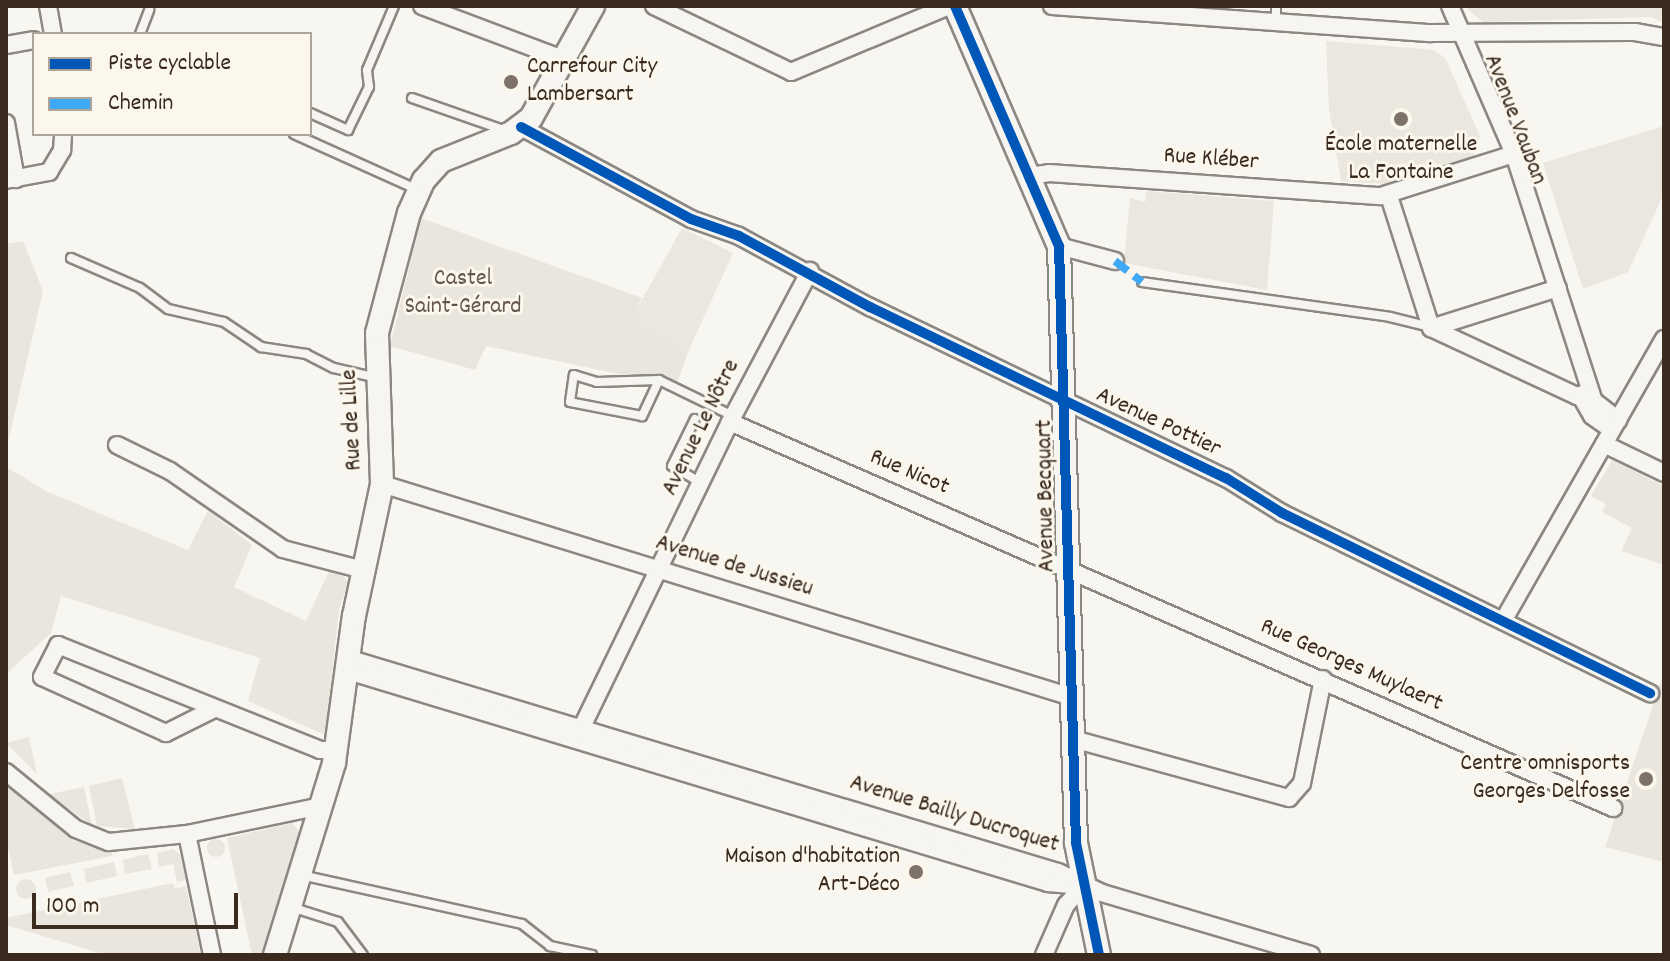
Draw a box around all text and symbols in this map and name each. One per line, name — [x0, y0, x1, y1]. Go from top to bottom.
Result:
legend — [32, 32, 312, 136]
text: Piste cyclable — [108, 47, 231, 81]
street label: Avenue Vauban — [1476, 51, 1552, 189]
place label: Carrefour City Lambersart — [527, 54, 657, 110]
marker: Carrefour City Lambersart — [502, 73, 520, 91]
text: Chemin — [108, 87, 173, 121]
marker: École maternelle La Fontaine — [1392, 110, 1410, 128]
place label: École maternelle La Fontaine — [1325, 132, 1477, 188]
street label: Rue Kléber — [1163, 142, 1259, 178]
park label: Castel Saint-Gérard — [404, 266, 522, 322]
street label: Avenue Le Nôtre — [657, 355, 747, 501]
street label: Rue de Lille — [336, 369, 370, 471]
street label: Avenue Pottier — [1091, 382, 1225, 464]
street label: Avenue Becquart — [1031, 419, 1063, 573]
street label: Rue Nicot — [865, 443, 953, 503]
street label: Avenue de Jussieu — [652, 529, 816, 605]
street label: Rue Georges Muylaert — [1255, 613, 1447, 719]
place label: Centre omnisports Georges Delfosse — [1460, 751, 1630, 807]
street label: Avenue Bailly Ducroquet — [846, 769, 1062, 861]
marker: Centre omnisports Georges Delfosse — [1637, 770, 1655, 788]
place label: Maison d'habitation Art-Déco — [725, 844, 900, 900]
marker: Maison d'habitation Art-Déco — [907, 863, 925, 881]
scale bar — [36, 877, 242, 927]
text: 100 m — [46, 890, 99, 924]

